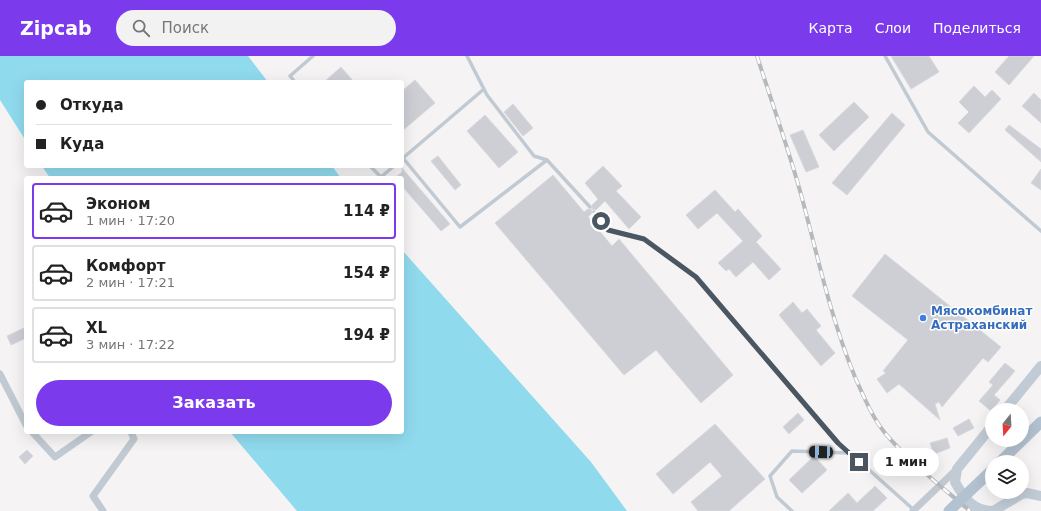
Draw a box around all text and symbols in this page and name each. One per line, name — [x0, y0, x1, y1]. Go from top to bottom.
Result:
search box — [116, 10, 396, 46]
text: Zipcab — [20, 17, 92, 39]
icon: search — [130, 17, 152, 39]
text: Поиск — [162, 19, 209, 37]
text: Карта — [809, 20, 853, 36]
text: Слои — [875, 20, 911, 36]
text: Поделиться — [933, 20, 1021, 36]
text: Откуда — [60, 96, 124, 114]
text: Куда — [60, 135, 104, 153]
icon: car — [38, 193, 74, 229]
text: Эконом — [86, 195, 150, 213]
text: 114 ₽ — [343, 202, 390, 220]
route start — [592, 212, 610, 230]
text: 1 мин · 17:20 — [86, 213, 175, 228]
icon: car — [38, 255, 74, 291]
text: Комфорт — [86, 257, 165, 275]
text: 154 ₽ — [343, 264, 390, 282]
text: 2 мин · 17:21 — [86, 275, 175, 290]
place label: Мясокомбинат Астраханский — [931, 304, 1032, 332]
marker: Мясокомбинат Астраханский — [918, 313, 928, 323]
icon: car — [38, 317, 74, 353]
text: XL — [86, 319, 107, 337]
text: 194 ₽ — [343, 326, 390, 344]
text: 3 мин · 17:22 — [86, 337, 175, 352]
button: Заказать — [36, 380, 392, 426]
north arrow — [985, 403, 1029, 447]
map controls — [985, 403, 1029, 499]
car — [809, 446, 833, 458]
callout: 1 мин — [873, 448, 939, 476]
route end — [850, 453, 868, 471]
text: 1 мин — [885, 454, 927, 469]
button: layers — [985, 455, 1029, 499]

